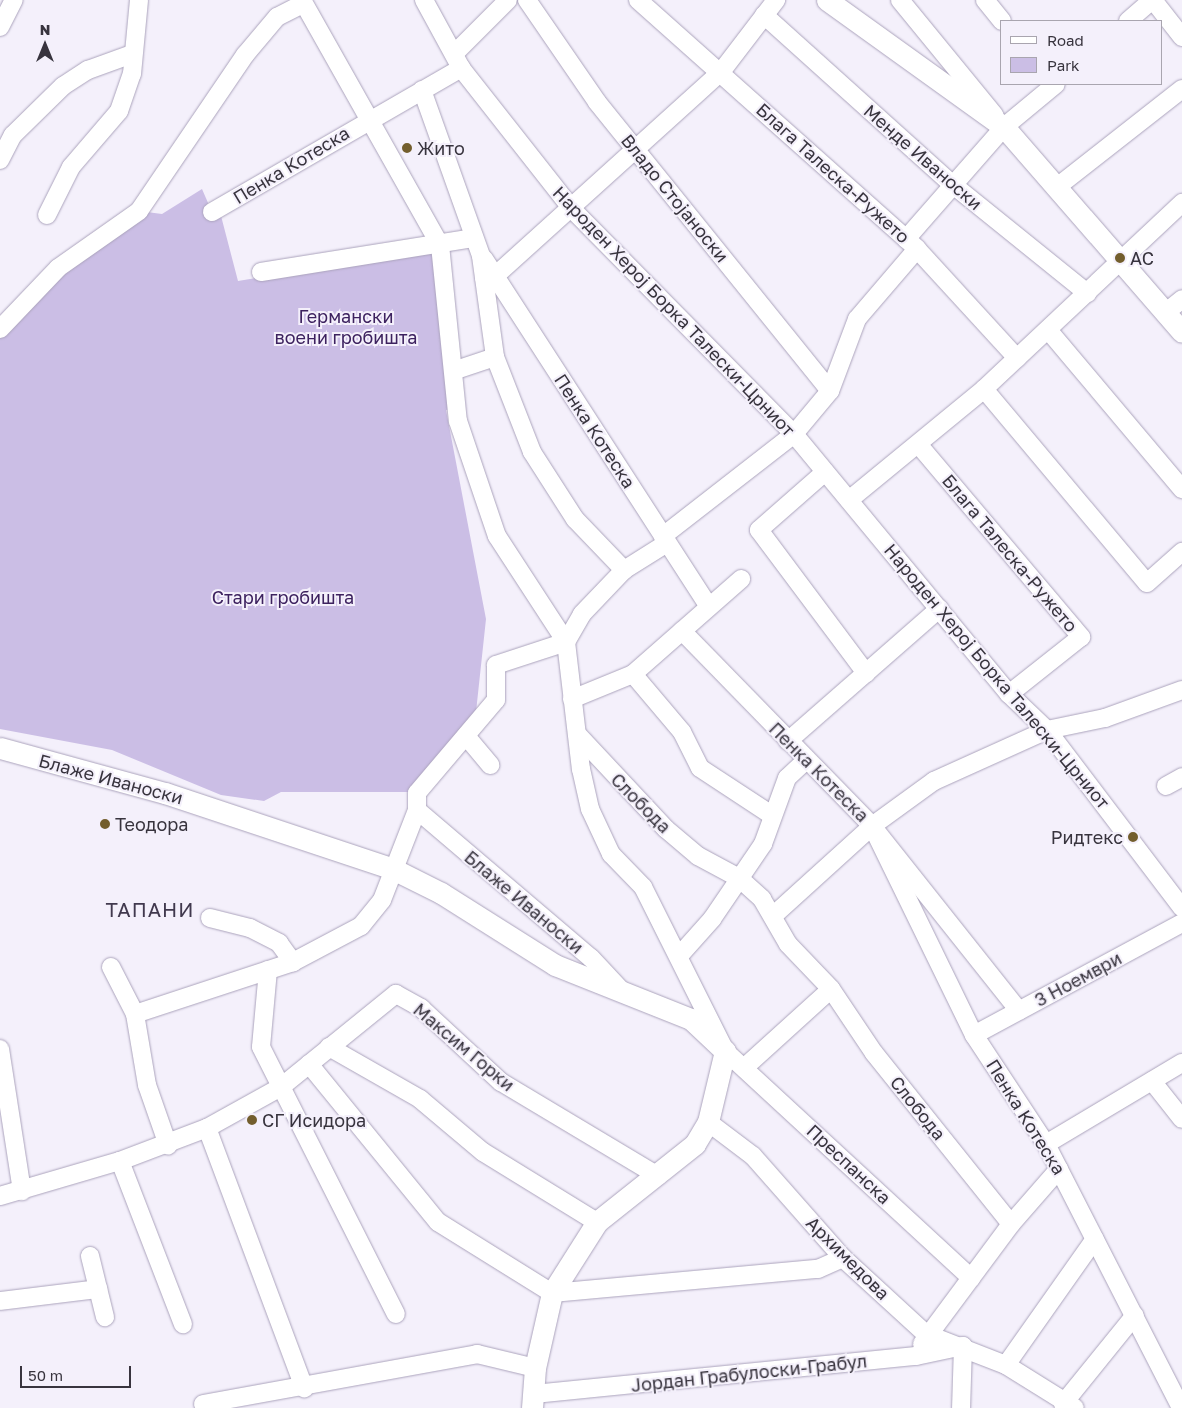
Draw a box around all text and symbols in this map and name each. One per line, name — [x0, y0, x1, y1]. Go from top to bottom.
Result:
north arrow — [20, 20, 70, 70]
legend — [1000, 20, 1162, 85]
text: N — [40, 21, 50, 38]
text: Road — [1047, 31, 1084, 49]
text: Park — [1047, 56, 1079, 74]
street label: Блага Талеска-Ружето — [752, 98, 914, 248]
street label: Менде Иваноски — [859, 100, 987, 214]
street label: Пенка Котеска — [229, 122, 353, 208]
street label: Владо Стојаноски — [617, 130, 733, 266]
place label: Жито — [417, 137, 465, 159]
marker: Жито — [401, 142, 413, 154]
street label: Народен Херој Борка Талески-Црниот — [548, 182, 800, 440]
place label: АС — [1130, 247, 1154, 269]
marker: АС — [1114, 252, 1126, 264]
park label: Германски воени гробишта — [275, 306, 417, 348]
street label: Пенка Котеска — [550, 370, 640, 492]
street label: Блага Талеска-Ружето — [938, 470, 1082, 636]
street label: Народен Херој Борка Талески-Црниот — [880, 539, 1114, 813]
park label: Стари гробишта — [212, 586, 354, 608]
street label: Пенка Котеска — [765, 718, 873, 826]
street label: Блаже Иваноски — [37, 749, 185, 809]
street label: Слобода — [607, 769, 675, 837]
place label: Теодора — [115, 813, 189, 835]
marker: Теодора — [99, 818, 111, 830]
place label: Ридтекс — [1051, 826, 1123, 848]
marker: Ридтекс — [1127, 831, 1139, 843]
street label: Блаже Иваноски — [460, 846, 588, 958]
district label: ТАПАНИ — [105, 897, 195, 921]
street label: 3 Ноември — [1031, 947, 1125, 1011]
street label: Максим Горки — [409, 998, 519, 1096]
street label: Пенка Котеска — [982, 1055, 1070, 1179]
street label: Слобода — [886, 1072, 950, 1144]
place label: СГ Исидора — [262, 1109, 366, 1131]
marker: СГ Исидора — [246, 1114, 258, 1126]
street label: Преспанска — [803, 1120, 895, 1208]
street label: Архимедова — [802, 1212, 894, 1304]
street label: Јордан Грабулоски-Грабул — [630, 1350, 868, 1396]
scale bar — [22, 1356, 134, 1388]
text: 50 m — [28, 1366, 63, 1384]

